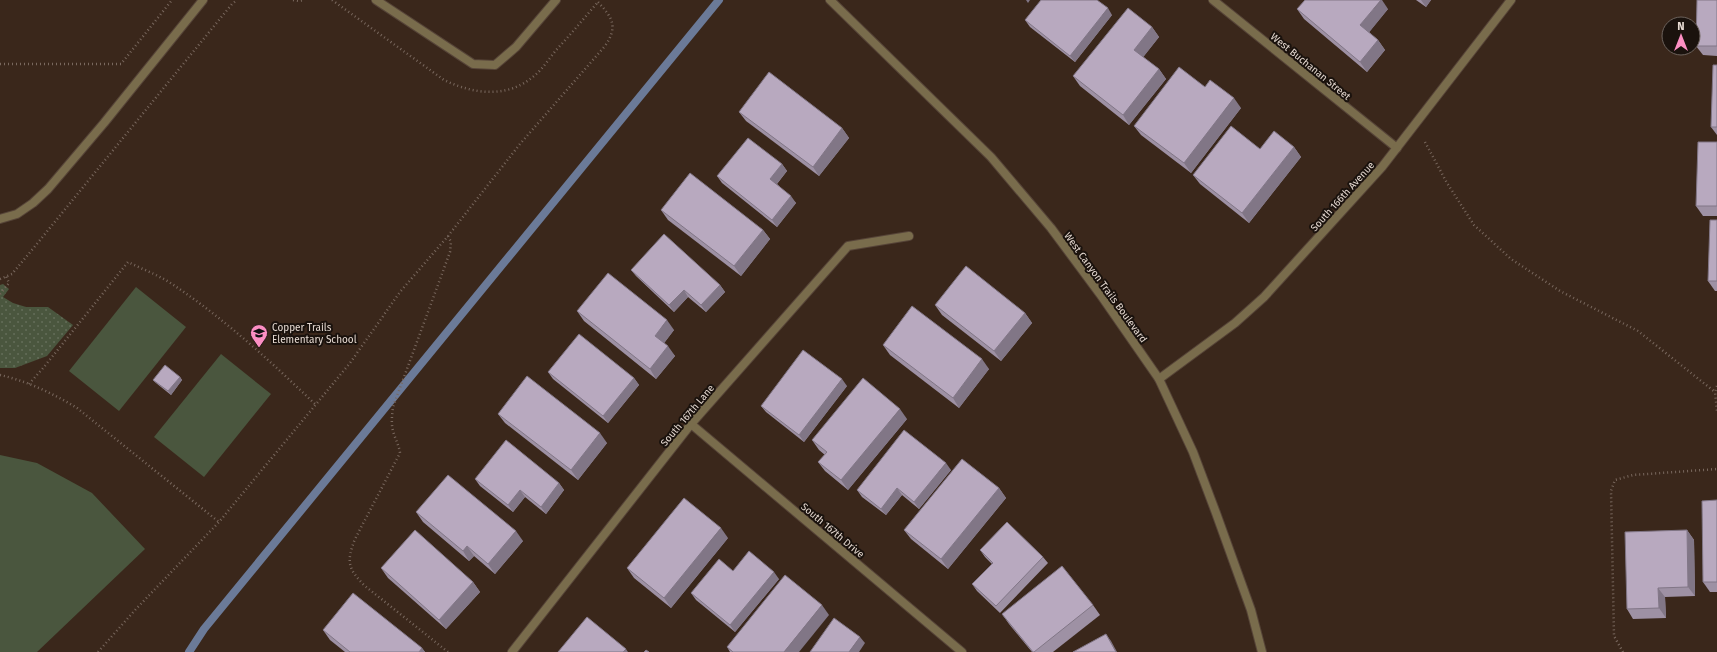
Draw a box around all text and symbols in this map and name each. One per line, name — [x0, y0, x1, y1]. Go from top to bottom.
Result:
north arrow — [1661, 16, 1701, 56]
text: N — [1677, 20, 1685, 33]
street label: West Buchanan Street — [1268, 31, 1353, 103]
street label: South 166th Avenue — [1308, 159, 1377, 234]
street label: West Canyon Trails Boulevard — [1061, 230, 1149, 345]
place label: Copper Trails Elementary School — [272, 322, 357, 346]
school or university icon: Copper Trails Elementary School — [249, 323, 269, 348]
street label: South 167th Lane — [658, 382, 717, 449]
street label: South 167th Drive — [798, 501, 866, 561]

